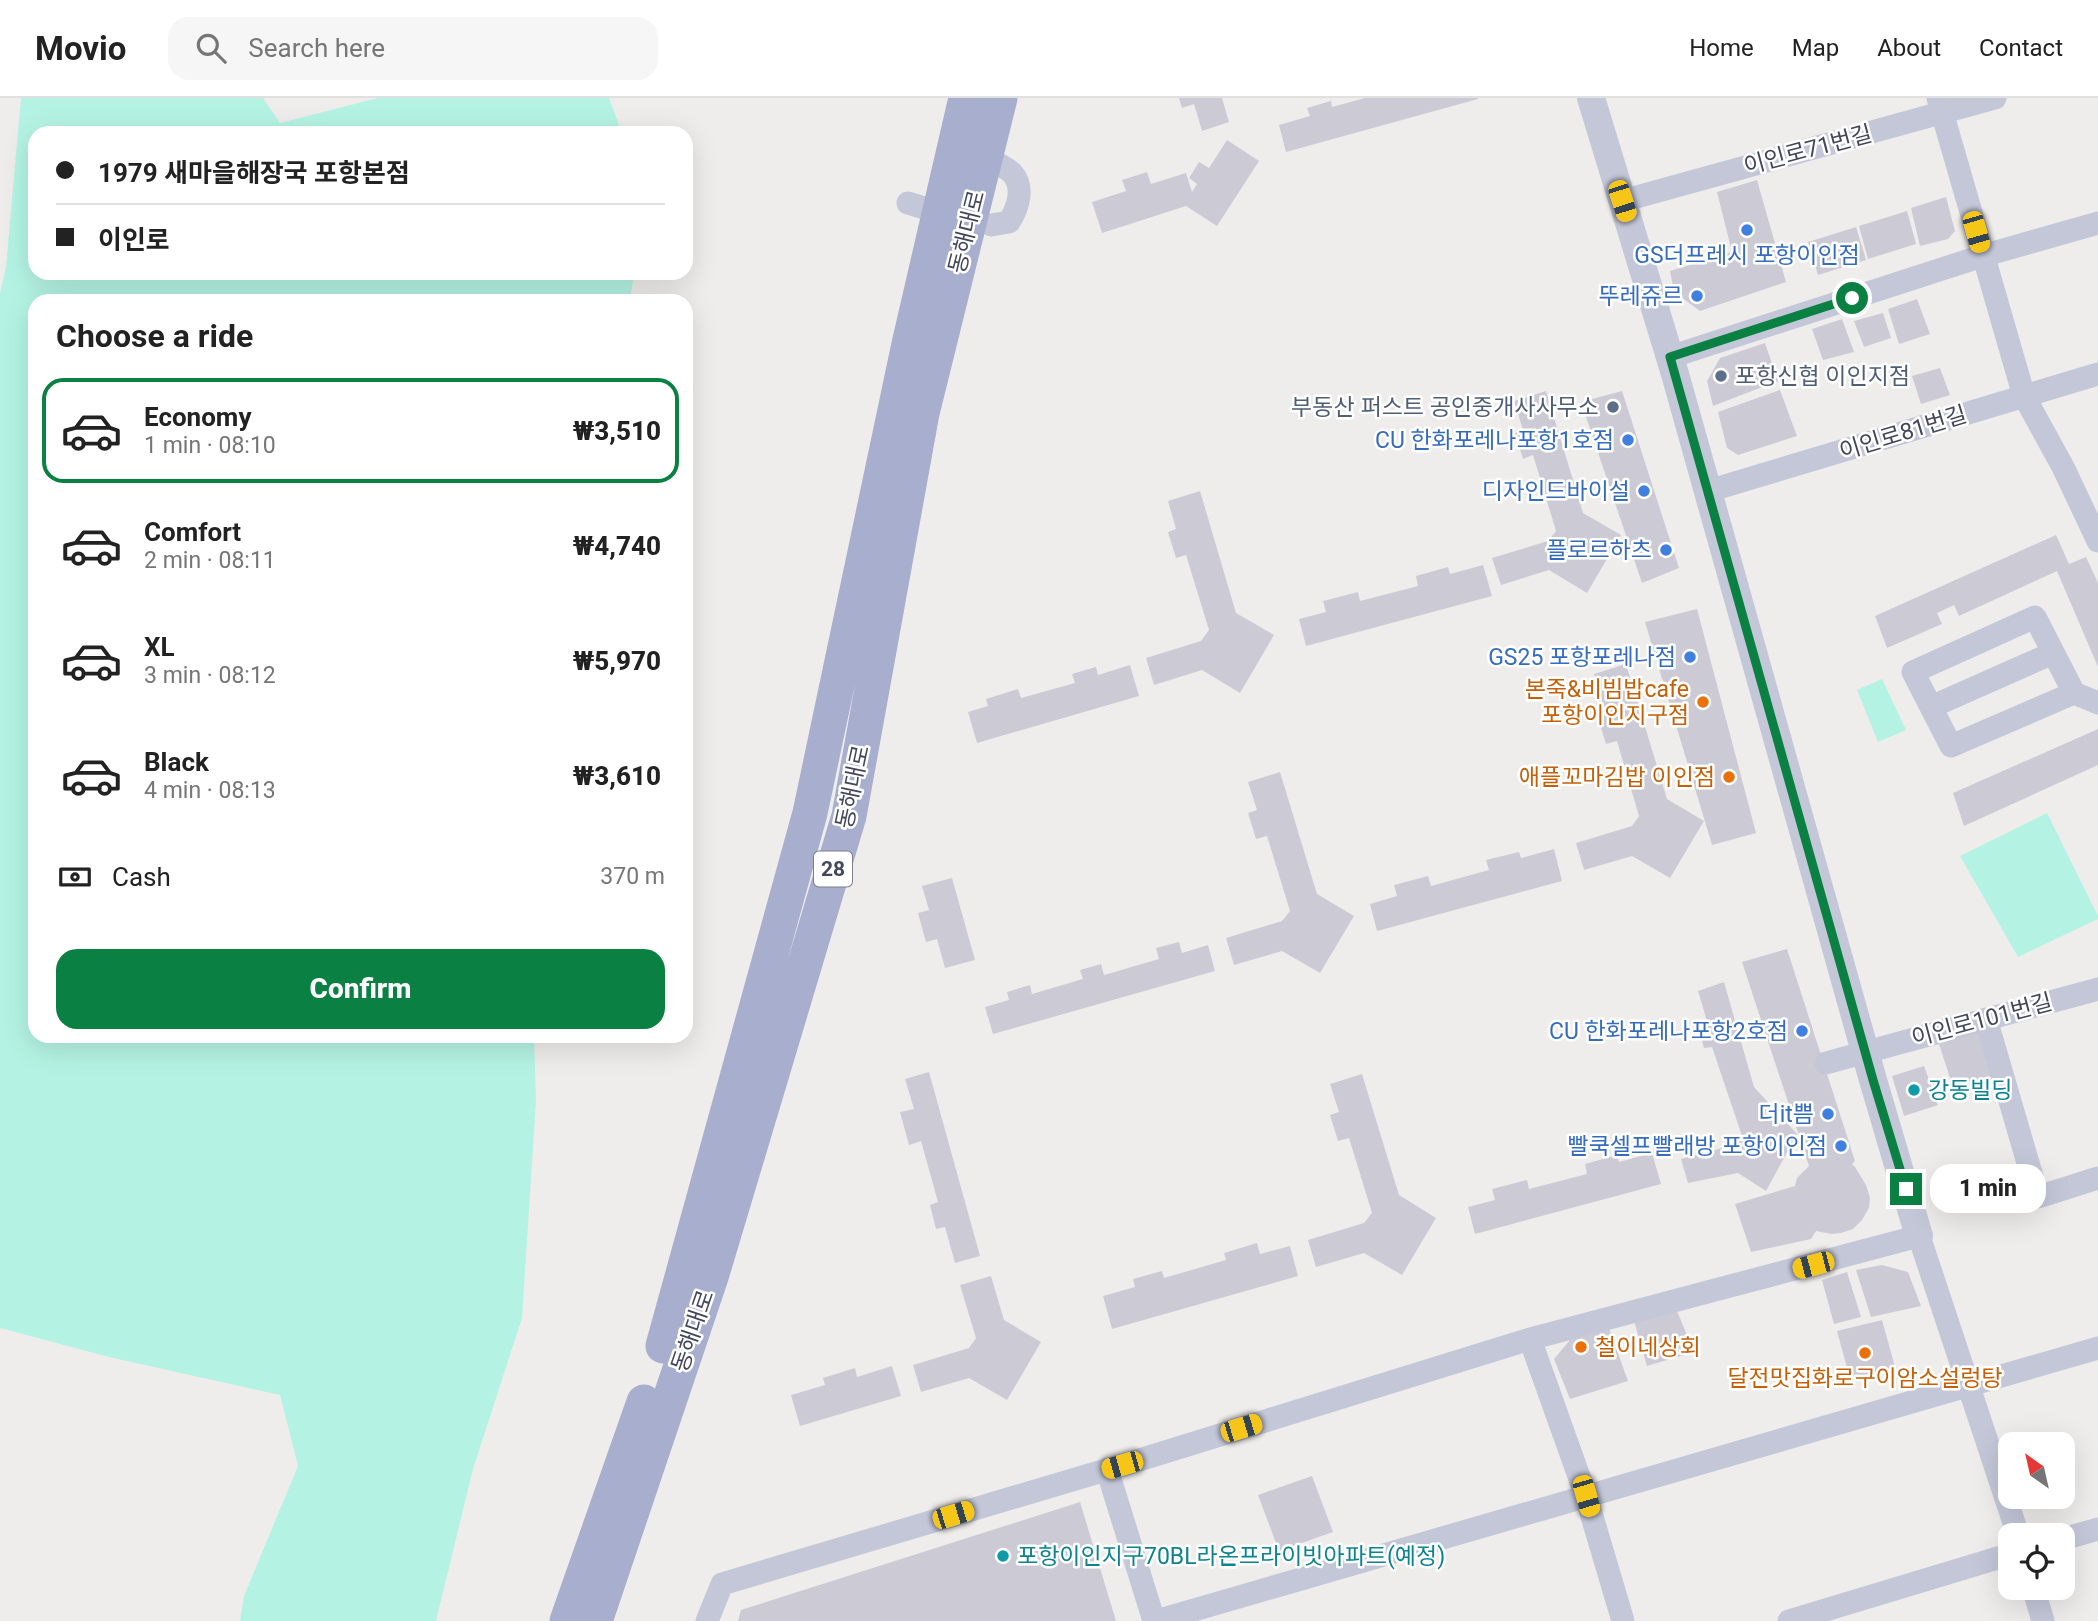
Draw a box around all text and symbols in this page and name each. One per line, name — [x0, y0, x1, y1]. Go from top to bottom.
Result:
search box — [168, 17, 658, 80]
text: Movio — [35, 29, 126, 68]
icon: search — [192, 29, 230, 67]
text: Search here — [248, 33, 385, 63]
text: Home — [1689, 34, 1754, 62]
text: Map — [1792, 34, 1839, 62]
text: About — [1877, 34, 1941, 62]
text: Contact — [1979, 34, 2063, 62]
street label: 이인로71번길 — [1741, 120, 1875, 180]
text: 1979 새마을해장국 포항본점 — [98, 158, 410, 188]
car — [1606, 178, 1639, 224]
street label: 동해대로 — [944, 188, 990, 276]
car — [1961, 209, 1992, 255]
marker: GS더프레시 포항이인점 — [1739, 222, 1755, 238]
text: 이인로 — [98, 225, 170, 255]
place label: GS더프레시 포항이인점 — [1634, 242, 1860, 269]
route start — [1836, 282, 1868, 314]
place label: 뚜레쥬르 — [1598, 283, 1683, 310]
marker: 뚜레쥬르 — [1689, 288, 1705, 304]
text: Choose a ride — [56, 317, 253, 355]
place label: 포항신협 이인지점 — [1735, 363, 1910, 390]
marker: 포항신협 이인지점 — [1713, 368, 1729, 384]
place label: 부동산 퍼스트 공인중개사사무소 — [1291, 394, 1599, 421]
icon: car — [60, 399, 123, 462]
marker: 부동산 퍼스트 공인중개사사무소 — [1605, 399, 1621, 415]
street label: 이인로81번길 — [1836, 401, 1970, 465]
text: Economy — [144, 402, 251, 432]
text: ₩3,510 — [573, 416, 661, 446]
place label: CU 한화포레나포항1호점 — [1375, 427, 1614, 454]
text: 1 min · 08:10 — [144, 432, 276, 459]
marker: CU 한화포레나포항1호점 — [1620, 432, 1636, 448]
place label: 디자인드바이설 — [1482, 478, 1630, 505]
marker: 디자인드바이설 — [1636, 483, 1652, 499]
icon: car — [60, 514, 123, 577]
text: Comfort — [144, 517, 241, 547]
text: ₩4,740 — [573, 531, 661, 561]
place label: 플로르하츠 — [1546, 537, 1652, 564]
marker: 플로르하츠 — [1658, 542, 1674, 558]
text: 2 min · 08:11 — [144, 547, 276, 574]
icon: car — [60, 629, 123, 692]
text: XL — [144, 632, 175, 662]
place label: GS25 포항포레나점 — [1488, 644, 1676, 671]
text: ₩5,970 — [573, 646, 661, 676]
marker: GS25 포항포레나점 — [1682, 649, 1698, 665]
text: 3 min · 08:12 — [144, 662, 276, 689]
place label: 본죽&비빔밥cafe 포항이인지구점 — [1524, 676, 1689, 729]
marker: 본죽&비빔밥cafe 포항이인지구점 — [1695, 694, 1711, 710]
street label: 동해대로 — [831, 743, 875, 831]
icon: car — [60, 744, 123, 807]
text: Black — [144, 747, 209, 777]
text: ₩3,610 — [573, 761, 661, 791]
place label: 애플꼬마김밥 이인점 — [1519, 764, 1715, 791]
marker: 애플꼬마김밥 이인점 — [1721, 769, 1737, 785]
text: 4 min · 08:13 — [144, 777, 276, 804]
road number: 28 — [814, 852, 852, 886]
icon: cash — [56, 858, 94, 896]
text: Cash — [112, 862, 171, 892]
text: 370 m — [600, 863, 665, 890]
button: Confirm — [56, 949, 665, 1029]
street label: 이인로101번길 — [1909, 988, 2055, 1052]
place label: CU 한화포레나포항2호점 — [1549, 1018, 1788, 1045]
marker: CU 한화포레나포항2호점 — [1794, 1023, 1810, 1039]
place label: 강동빌딩 — [1928, 1077, 2013, 1104]
marker: 강동빌딩 — [1906, 1082, 1922, 1098]
place label: 더it쁨 — [1759, 1101, 1814, 1128]
marker: 더it쁨 — [1820, 1106, 1836, 1122]
place label: 빨쿡셀프빨래방 포항이인점 — [1567, 1133, 1827, 1160]
marker: 빨쿡셀프빨래방 포항이인점 — [1833, 1138, 1849, 1154]
callout: 1 min — [1930, 1164, 2046, 1214]
route end — [1890, 1173, 1922, 1205]
text: 1 min — [1959, 1175, 2017, 1202]
car — [1790, 1249, 1837, 1281]
street label: 동해대로 — [666, 1287, 720, 1375]
place label: 철이네상회 — [1595, 1334, 1701, 1361]
marker: 철이네상회 — [1573, 1339, 1589, 1355]
marker: 달전맛집화로구이암소설렁탕 — [1857, 1345, 1873, 1361]
place label: 달전맛집화로구이암소설렁탕 — [1727, 1365, 2003, 1392]
car — [1218, 1412, 1265, 1444]
north arrow — [1998, 1432, 2076, 1508]
map controls — [1998, 1432, 2075, 1600]
car — [1099, 1449, 1146, 1481]
car — [1571, 1473, 1602, 1519]
car — [930, 1499, 977, 1531]
button: locate — [1998, 1523, 2075, 1600]
place label: 포항이인지구70BL라온프라이빗아파트(예정) — [1017, 1543, 1445, 1570]
marker: 포항이인지구70BL라온프라이빗아파트(예정) — [995, 1548, 1011, 1564]

